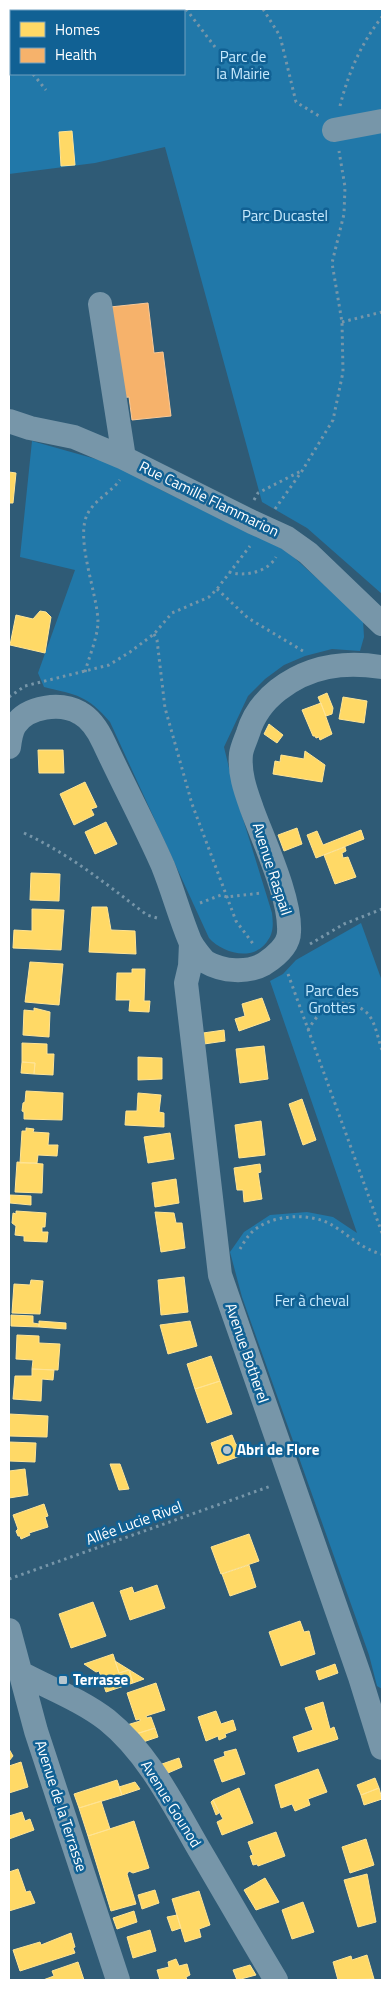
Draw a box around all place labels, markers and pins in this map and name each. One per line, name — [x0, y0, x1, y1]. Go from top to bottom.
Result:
place label: Abri de Flore — [237, 1438, 320, 1461]
marker: Abri de Flore — [221, 1444, 233, 1456]
place label: Terrasse — [73, 1668, 128, 1691]
marker: Terrasse — [57, 1674, 69, 1686]

